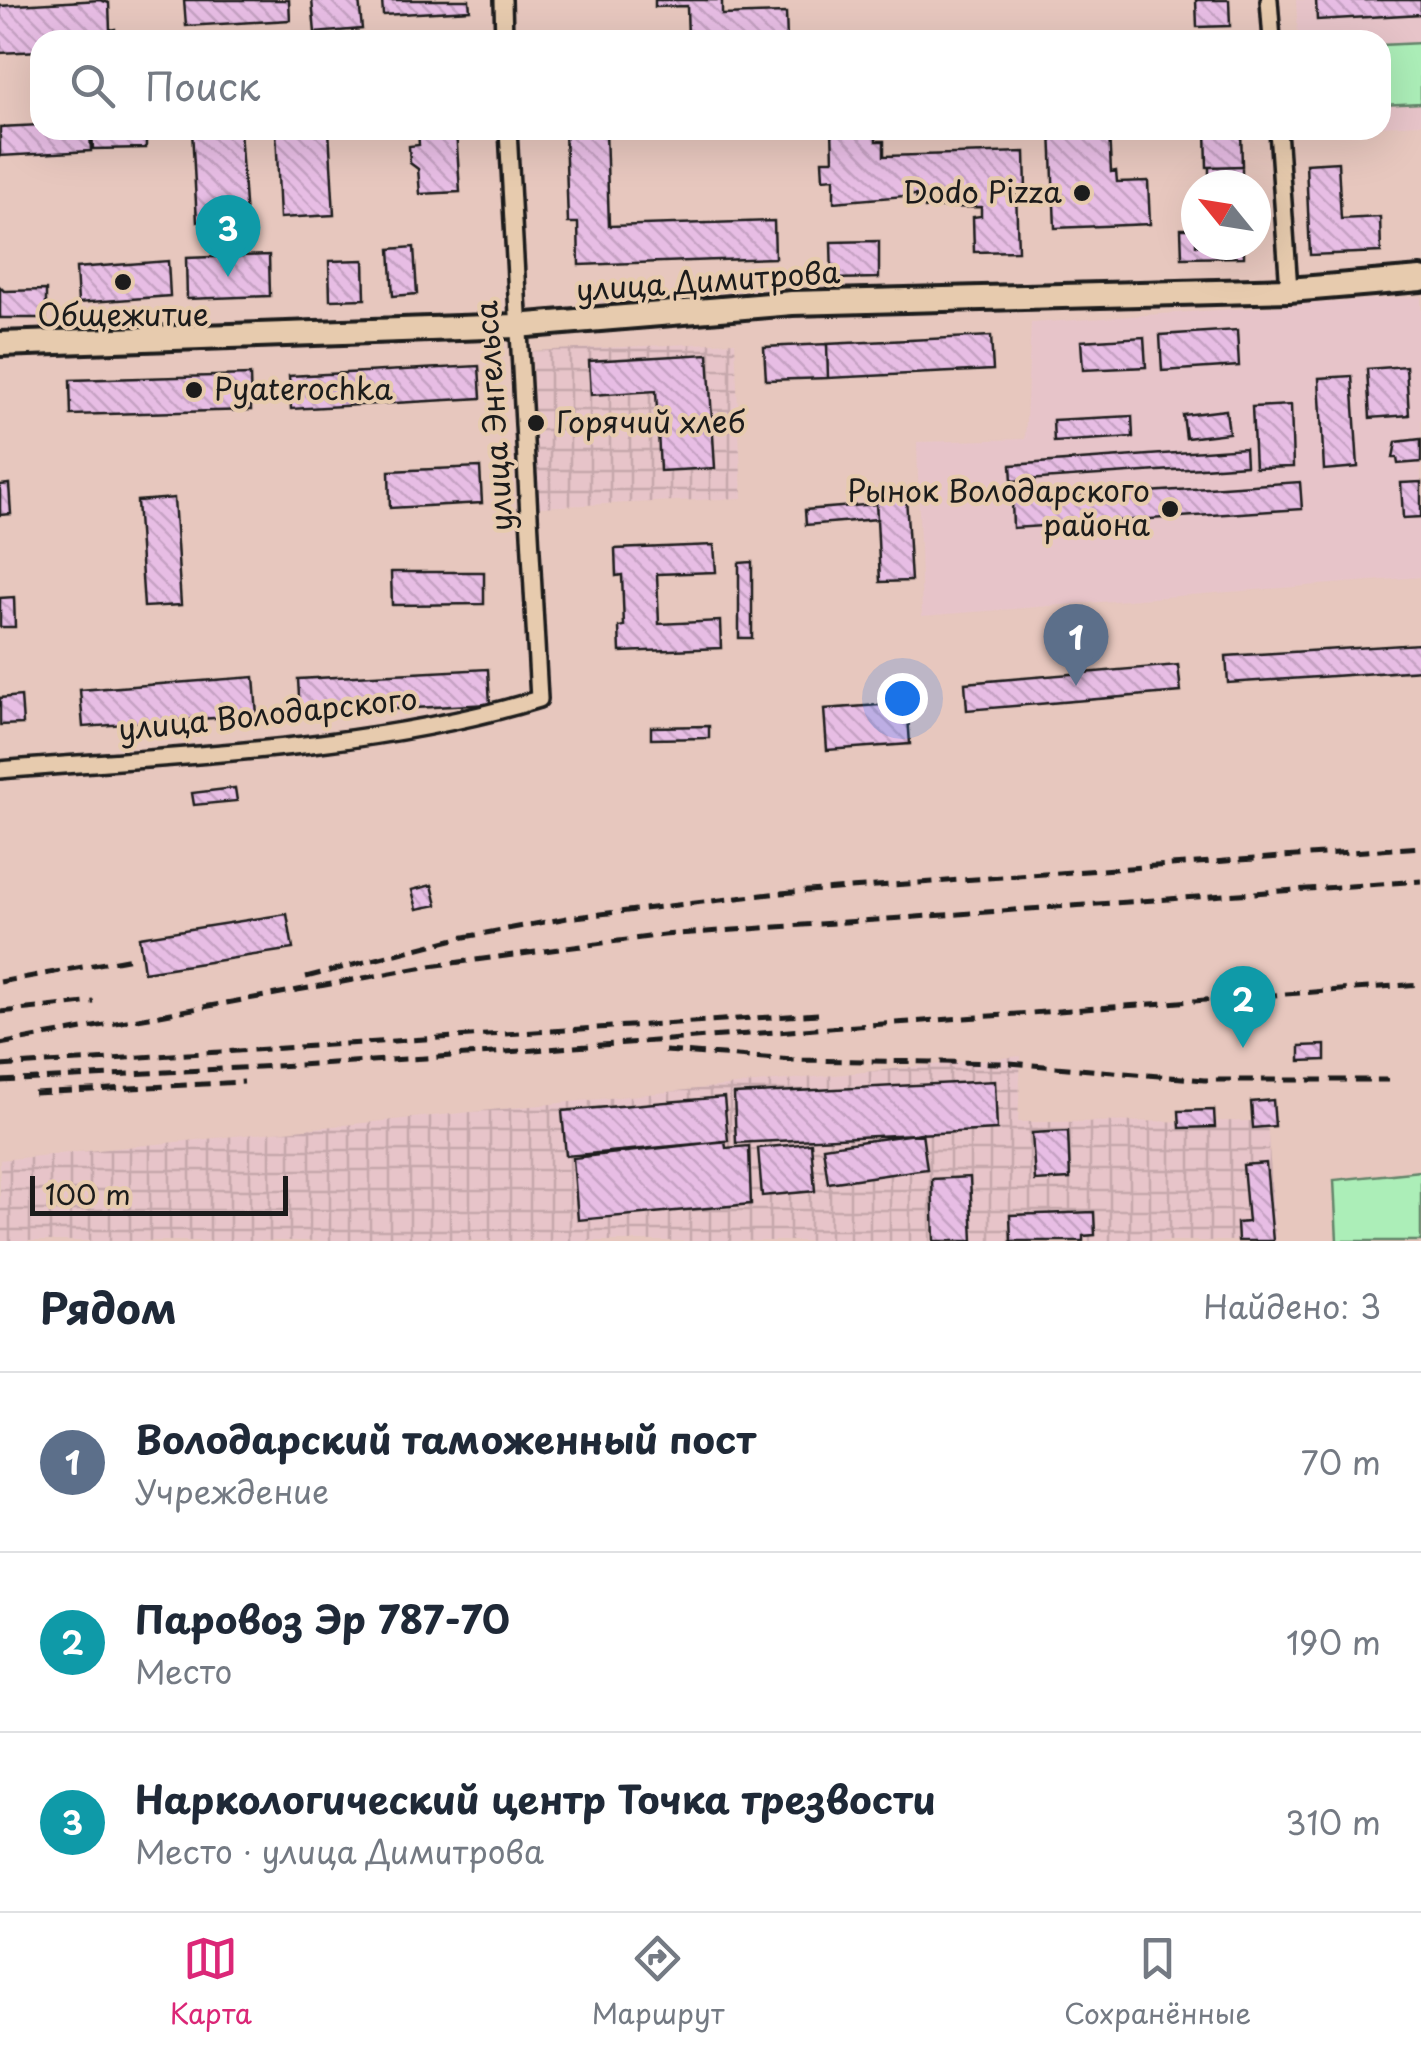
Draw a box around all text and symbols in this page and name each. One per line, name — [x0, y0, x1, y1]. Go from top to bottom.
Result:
search box — [30, 30, 1391, 140]
text: Поиск — [145, 57, 260, 114]
icon: search — [65, 58, 120, 113]
place label: Dodo Pizza — [902, 168, 1062, 213]
north arrow — [1181, 170, 1271, 260]
marker: Dodo Pizza — [1071, 182, 1093, 204]
pin: 3 — [196, 194, 260, 277]
street label: улица Димитрова — [574, 248, 842, 311]
marker: Общежитие — [112, 271, 134, 293]
place label: Общежитие — [37, 291, 209, 336]
street label: улица Энгельса — [462, 299, 523, 533]
place label: Pyaterochka — [214, 365, 393, 410]
marker: Pyaterochka — [183, 379, 205, 401]
place label: Горячий хлеб — [556, 398, 746, 443]
marker: Горячий хлеб — [525, 412, 547, 434]
place label: Рынок Володарского района — [847, 467, 1150, 546]
marker: Рынок Володарского района — [1159, 498, 1181, 520]
pin: 1 — [1044, 604, 1108, 686]
your location — [877, 673, 928, 724]
street label: улица Володарского — [116, 674, 420, 751]
pin: 2 — [1210, 966, 1276, 1048]
scale bar — [30, 1171, 288, 1216]
text: 100 m — [45, 1172, 131, 1215]
text: Рядом — [40, 1275, 177, 1338]
text: Найдено: 3 — [1203, 1282, 1381, 1330]
text: Володарский таможенный пост — [135, 1410, 756, 1467]
text: 1 — [65, 1438, 80, 1486]
text: 70 m — [1301, 1438, 1381, 1486]
text: Учреждение — [135, 1467, 329, 1515]
text: Паровоз Эр 787-70 — [135, 1590, 510, 1647]
text: 2 — [61, 1618, 84, 1666]
text: 190 m — [1286, 1618, 1381, 1666]
text: Место — [135, 1647, 232, 1695]
text: Наркологический центр Точка трезвости — [135, 1770, 936, 1827]
text: 3 — [62, 1798, 83, 1846]
text: 310 m — [1285, 1798, 1381, 1846]
text: Место · улица Димитрова — [135, 1827, 544, 1875]
tab: Карта — [170, 1931, 252, 2034]
tab: Маршрут — [592, 1931, 724, 2034]
tab: Сохранённые — [1064, 1931, 1251, 2034]

